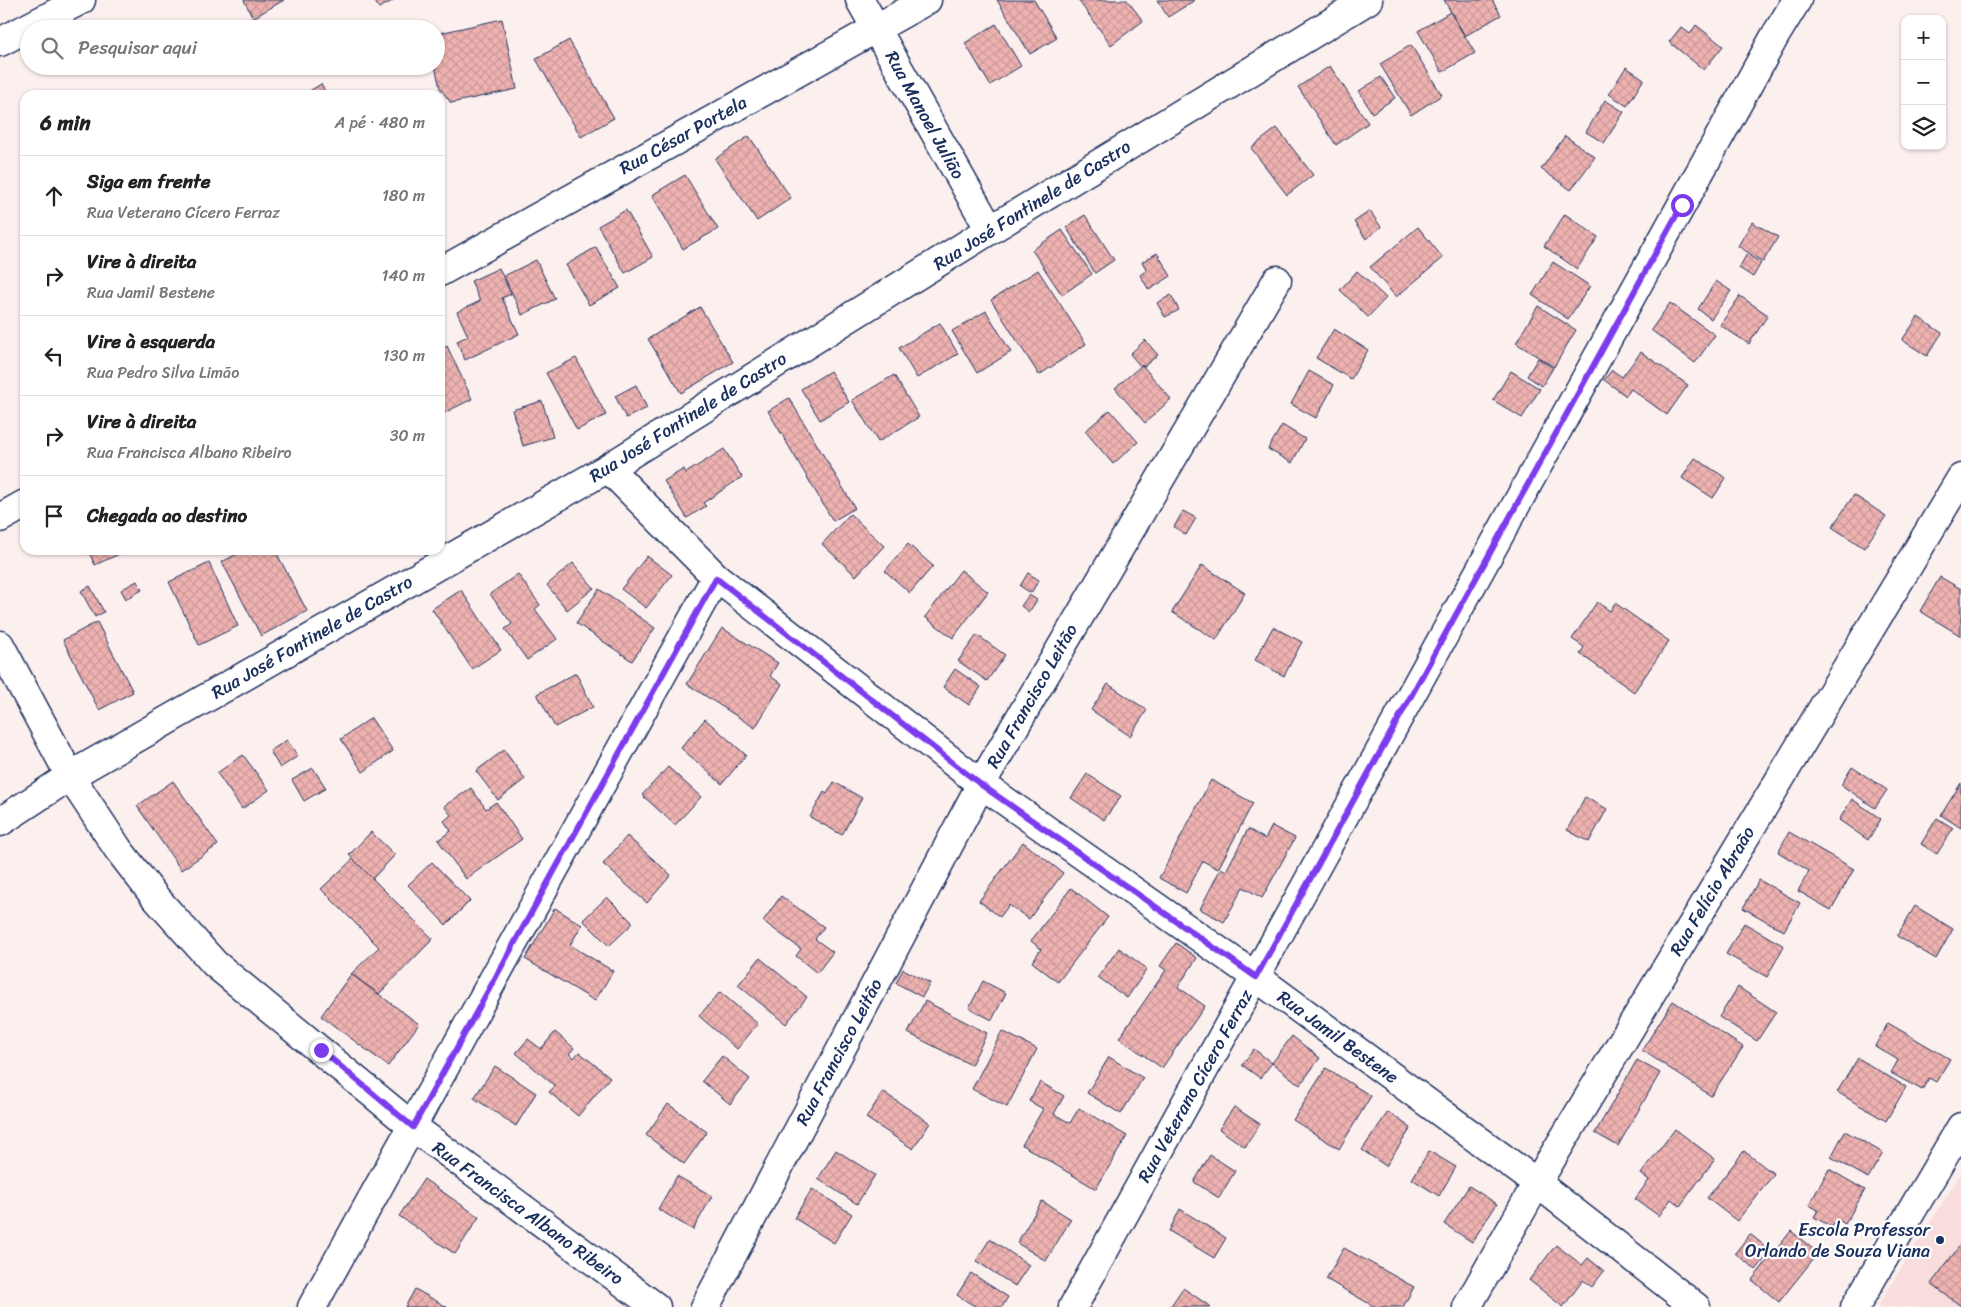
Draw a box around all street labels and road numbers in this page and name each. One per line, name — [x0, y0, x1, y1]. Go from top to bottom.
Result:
street label: Rua Manoel Julião — [876, 45, 974, 185]
street label: Rua César Portela — [613, 87, 753, 183]
street label: Rua José Fontinele de Castro — [927, 131, 1137, 279]
street label: Rua José Fontinele de Castro — [583, 343, 793, 491]
street label: Rua José Fontinele de Castro — [205, 566, 419, 708]
street label: Rua Francisco Leitão — [977, 618, 1087, 774]
street label: Rua Felício Abraão — [1661, 820, 1763, 962]
street label: Rua Francisco Leitão — [787, 973, 891, 1131]
street label: Rua Jamil Bestene — [1270, 982, 1406, 1092]
street label: Rua Veterano Cícero Ferraz — [1128, 983, 1262, 1189]
street label: Rua Francisca Albano Ribeiro — [425, 1132, 631, 1294]

